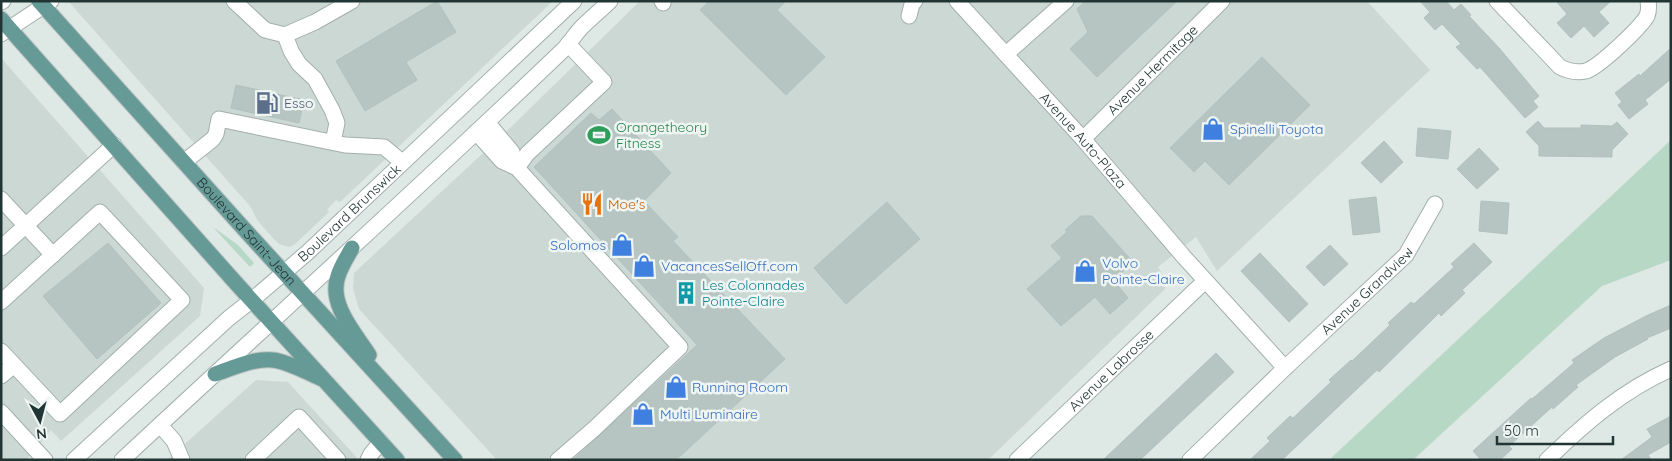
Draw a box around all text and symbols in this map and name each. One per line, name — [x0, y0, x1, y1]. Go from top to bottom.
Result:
street label: Avenue Hermitage — [1103, 21, 1202, 119]
street label: Avenue Auto-Plaza — [1036, 89, 1130, 192]
fuel station icon: Esso — [254, 90, 280, 116]
place label: Esso — [284, 94, 314, 112]
shop icon: Spinelli Toyota — [1200, 116, 1226, 142]
place label: Orangetheory Fitness — [616, 118, 707, 152]
place label: Spinelli Toyota — [1230, 120, 1323, 138]
sports icon: Orangetheory Fitness — [586, 122, 612, 148]
street label: Boulevard Brunswick — [294, 160, 405, 266]
street label: Boulevard Saint-Jean — [193, 173, 300, 289]
restaurant icon: Moe's — [579, 191, 605, 217]
place label: Moe's — [608, 195, 645, 213]
shop icon: Solomos — [609, 232, 635, 258]
place label: Solomos — [550, 236, 606, 254]
street label: Avenue Grandview — [1317, 244, 1418, 339]
shop icon: VacancesSellOff.com — [631, 253, 657, 279]
place label: Volvo Pointe-Claire — [1102, 254, 1185, 288]
place label: VacancesSellOff.com — [661, 257, 798, 275]
shop icon: Volvo Pointe-Claire — [1072, 258, 1098, 284]
place label: Les Colonnades Pointe-Claire — [702, 276, 805, 310]
building icon: Les Colonnades Pointe-Claire — [673, 280, 699, 306]
street label: Avenue Labrosse — [1065, 326, 1158, 415]
shop icon: Running Room — [663, 374, 689, 400]
place label: Running Room — [692, 378, 788, 396]
north arrow — [15, 396, 65, 446]
shop icon: Multi Luminaire — [630, 401, 656, 427]
place label: Multi Luminaire — [660, 405, 758, 423]
scale bar — [1497, 414, 1613, 446]
text: 50 m — [1504, 421, 1539, 440]
text: N — [35, 424, 48, 443]

